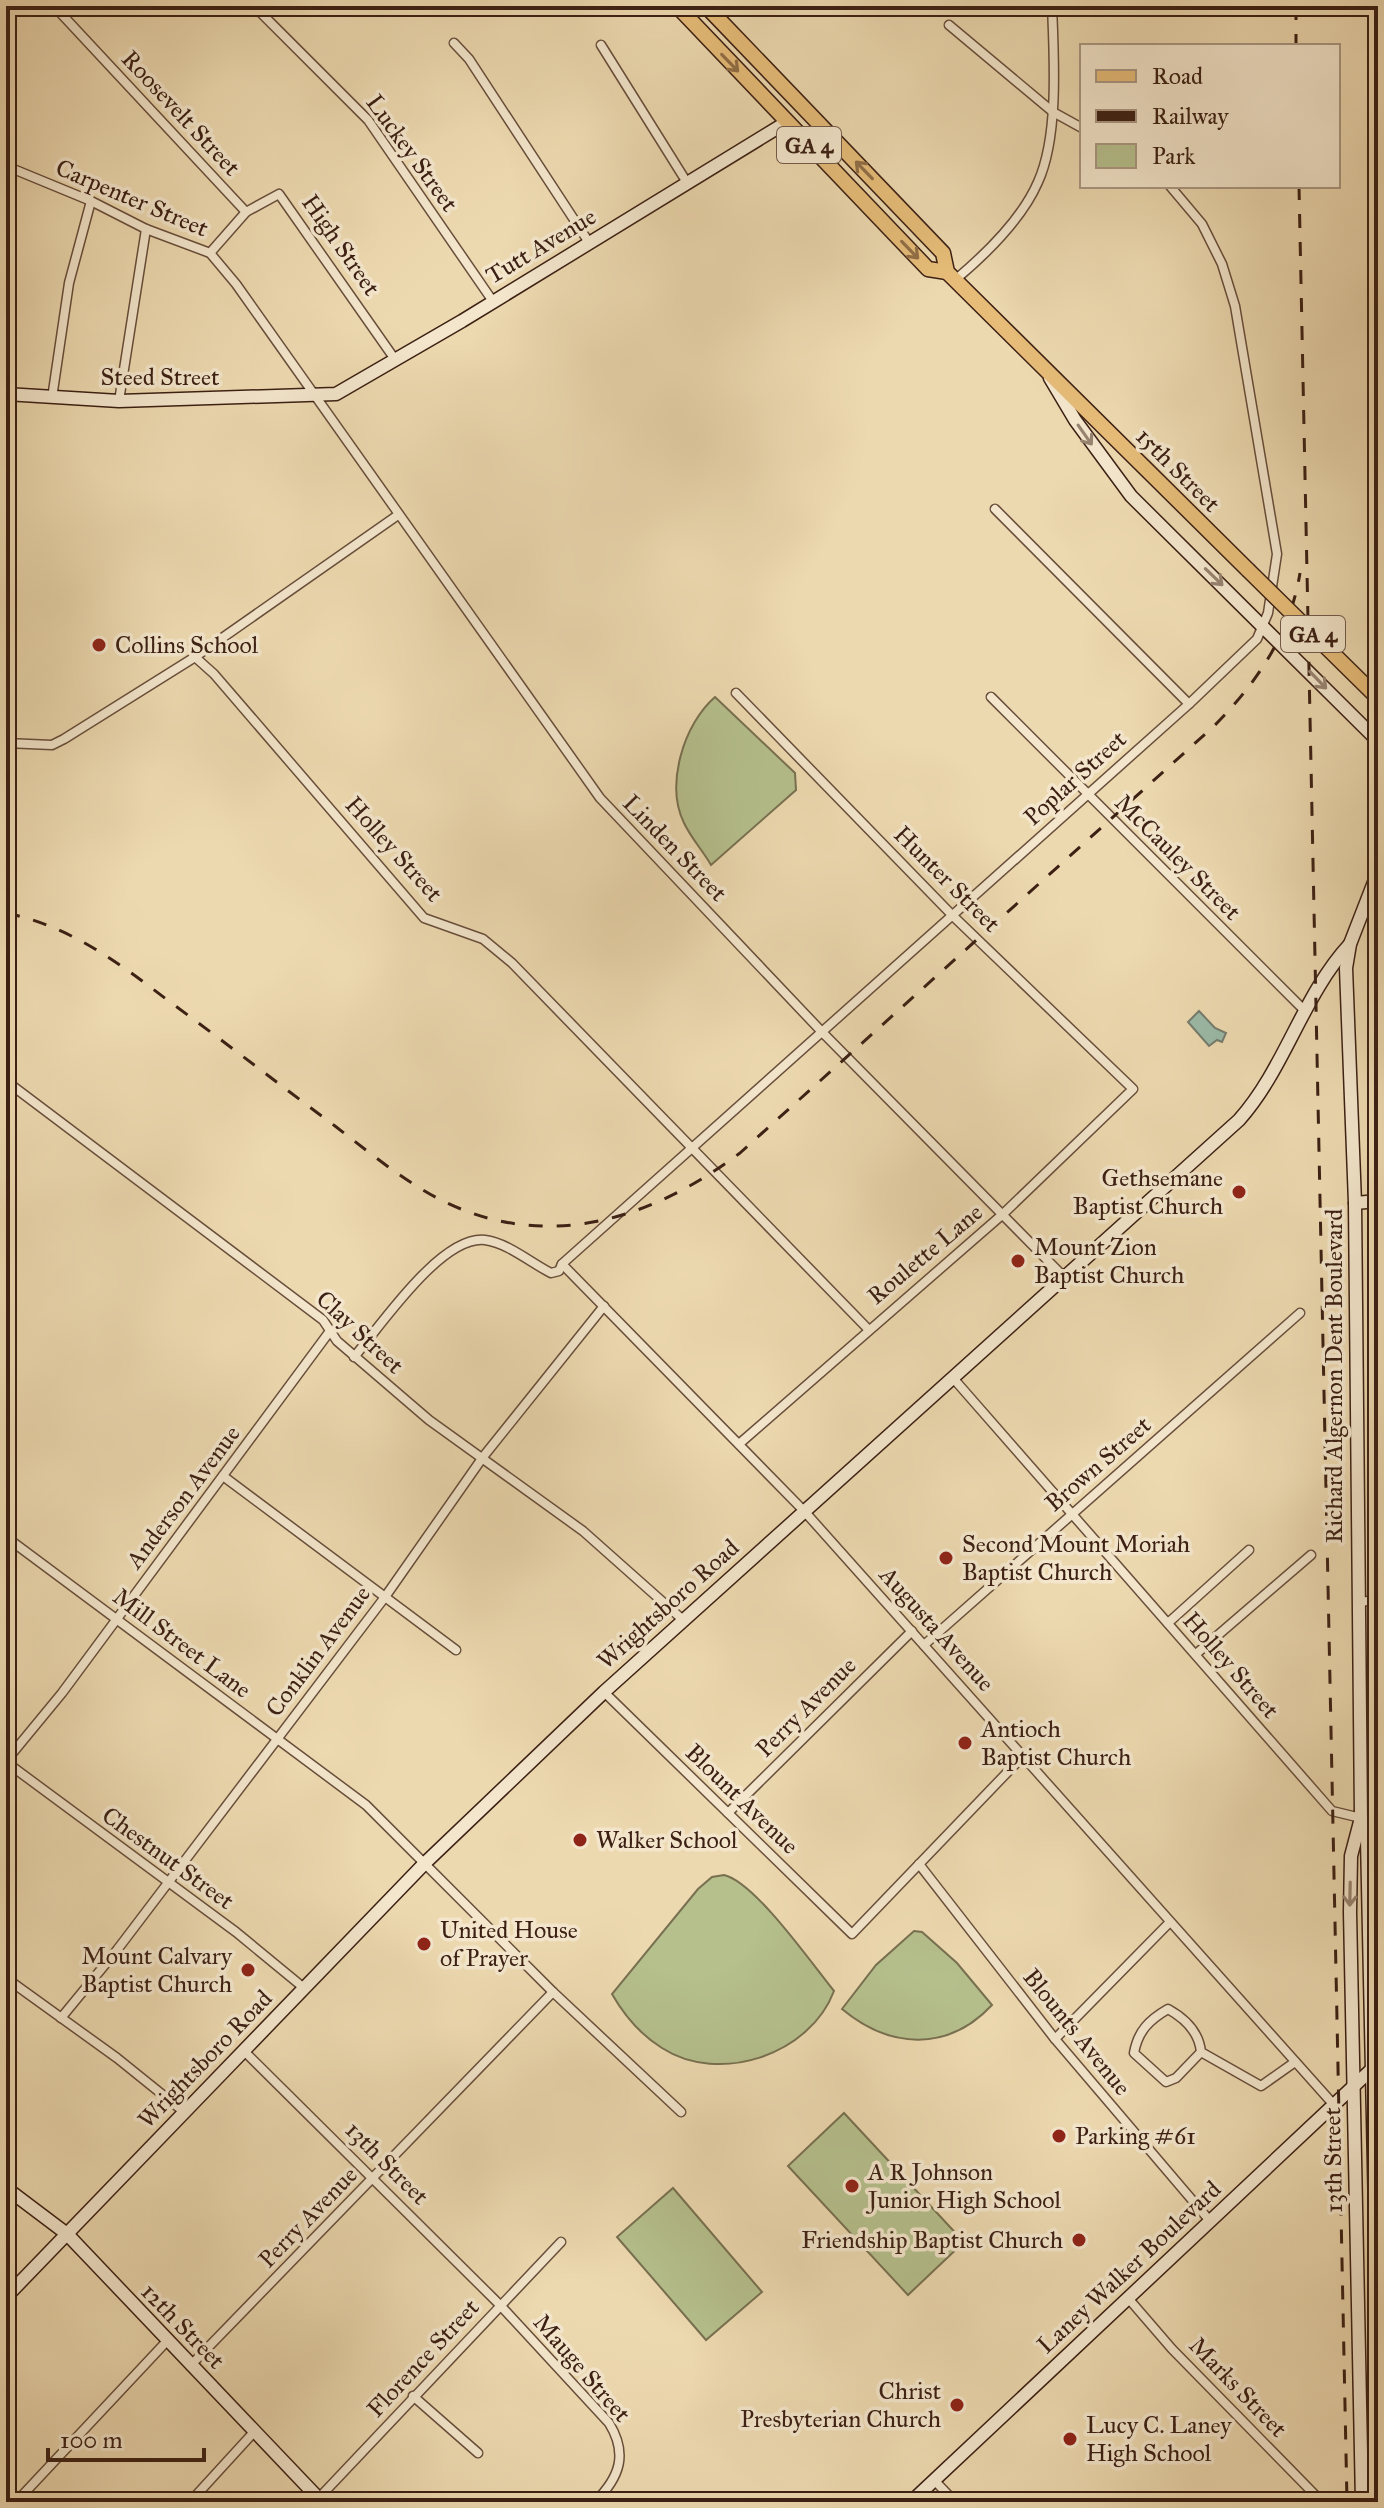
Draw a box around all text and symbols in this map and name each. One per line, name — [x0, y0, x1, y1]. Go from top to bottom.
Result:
street label: Roosevelt Street — [115, 44, 247, 182]
legend — [1080, 44, 1340, 188]
one-way arrow — [721, 52, 739, 72]
text: Road — [1152, 61, 1203, 91]
street label: Luckey Street — [359, 89, 465, 218]
text: Railway — [1152, 101, 1229, 131]
road number: GA 4 — [777, 127, 841, 163]
text: Park — [1152, 141, 1196, 171]
street label: Carpenter Street — [51, 152, 213, 244]
one-way arrow — [855, 161, 874, 180]
street label: High Street — [295, 189, 387, 302]
street label: Tutt Avenue — [481, 201, 601, 291]
one-way arrow — [901, 240, 920, 260]
street label: Steed Street — [100, 362, 220, 392]
street label: 15th Street — [1130, 422, 1227, 519]
one-way arrow — [1076, 424, 1093, 445]
one-way arrow — [1204, 567, 1224, 586]
road number: GA 4 — [1281, 616, 1345, 652]
place label: Collins School — [115, 630, 259, 660]
marker: Collins School — [90, 636, 108, 654]
one-way arrow — [1308, 670, 1327, 690]
street label: Poplar Street — [1018, 724, 1133, 832]
street label: Linden Street — [617, 788, 734, 908]
street label: McCauley Street — [1109, 788, 1248, 927]
street label: Holley Street — [339, 790, 449, 908]
street label: Hunter Street — [887, 819, 1007, 939]
place label: Gethsemane Baptist Church — [1073, 1163, 1223, 1221]
marker: Gethsemane Baptist Church — [1230, 1183, 1248, 1201]
street label: Roulette Lane — [861, 1197, 989, 1311]
street label: Richard Algernon Dent Boulevard — [1319, 1209, 1349, 1543]
place label: Mount Zion Baptist Church — [1034, 1232, 1184, 1290]
marker: Mount Zion Baptist Church — [1009, 1252, 1027, 1270]
street label: Clay Street — [310, 1284, 410, 1380]
street label: Brown Street — [1039, 1410, 1157, 1518]
street label: Anderson Avenue — [119, 1420, 247, 1575]
place label: Second Mount Moriah Baptist Church — [962, 1529, 1190, 1587]
street label: Wrightsboro Road — [591, 1533, 745, 1675]
marker: Second Mount Moriah Baptist Church — [937, 1549, 955, 1567]
street label: Augusta Avenue — [872, 1560, 1001, 1698]
street label: Conklin Avenue — [259, 1580, 377, 1722]
street label: Mill Street Lane — [107, 1581, 257, 1705]
street label: Holley Street — [1177, 1606, 1286, 1725]
street label: Perry Avenue — [750, 1651, 862, 1763]
place label: Antioch Baptist Church — [980, 1714, 1131, 1772]
marker: Antioch Baptist Church — [956, 1734, 974, 1752]
street label: Blount Avenue — [679, 1738, 805, 1860]
street label: Chestnut Street — [96, 1800, 240, 1916]
place label: Walker School — [596, 1825, 738, 1855]
marker: Walker School — [571, 1831, 589, 1849]
one-way arrow — [1342, 1880, 1358, 1907]
place label: United House of Prayer — [440, 1915, 578, 1973]
marker: United House of Prayer — [415, 1935, 433, 1953]
place label: Mount Calvary Baptist Church — [81, 1941, 233, 1999]
marker: Mount Calvary Baptist Church — [239, 1961, 257, 1979]
street label: Blounts Avenue — [1017, 1962, 1137, 2102]
street label: Wrightsboro Road — [132, 1984, 278, 2134]
street label: 13th Street — [1317, 2106, 1349, 2213]
street label: 13th Street — [339, 2115, 435, 2211]
place label: Parking #61 — [1075, 2121, 1196, 2151]
marker: Parking #61 — [1050, 2127, 1068, 2145]
place label: A R Johnson Junior High School — [865, 2157, 1061, 2215]
street label: Perry Avenue — [252, 2160, 364, 2274]
street label: Laney Walker Boulevard — [1031, 2174, 1227, 2360]
marker: A R Johnson Junior High School — [843, 2177, 861, 2195]
place label: Friendship Baptist Church — [801, 2225, 1063, 2255]
marker: Friendship Baptist Church — [1070, 2231, 1088, 2249]
street label: 12th Street — [135, 2277, 232, 2376]
street label: Florence Street — [361, 2292, 486, 2423]
street label: Mauge Street — [527, 2308, 637, 2429]
street label: Marks Street — [1183, 2330, 1294, 2444]
place label: Christ Presbyterian Church — [740, 2376, 942, 2434]
marker: Christ Presbyterian Church — [948, 2396, 966, 2414]
place label: Lucy C. Laney High School — [1086, 2410, 1232, 2468]
scale bar — [48, 2412, 204, 2462]
text: 100 m — [60, 2425, 123, 2455]
marker: Lucy C. Laney High School — [1061, 2430, 1079, 2448]

